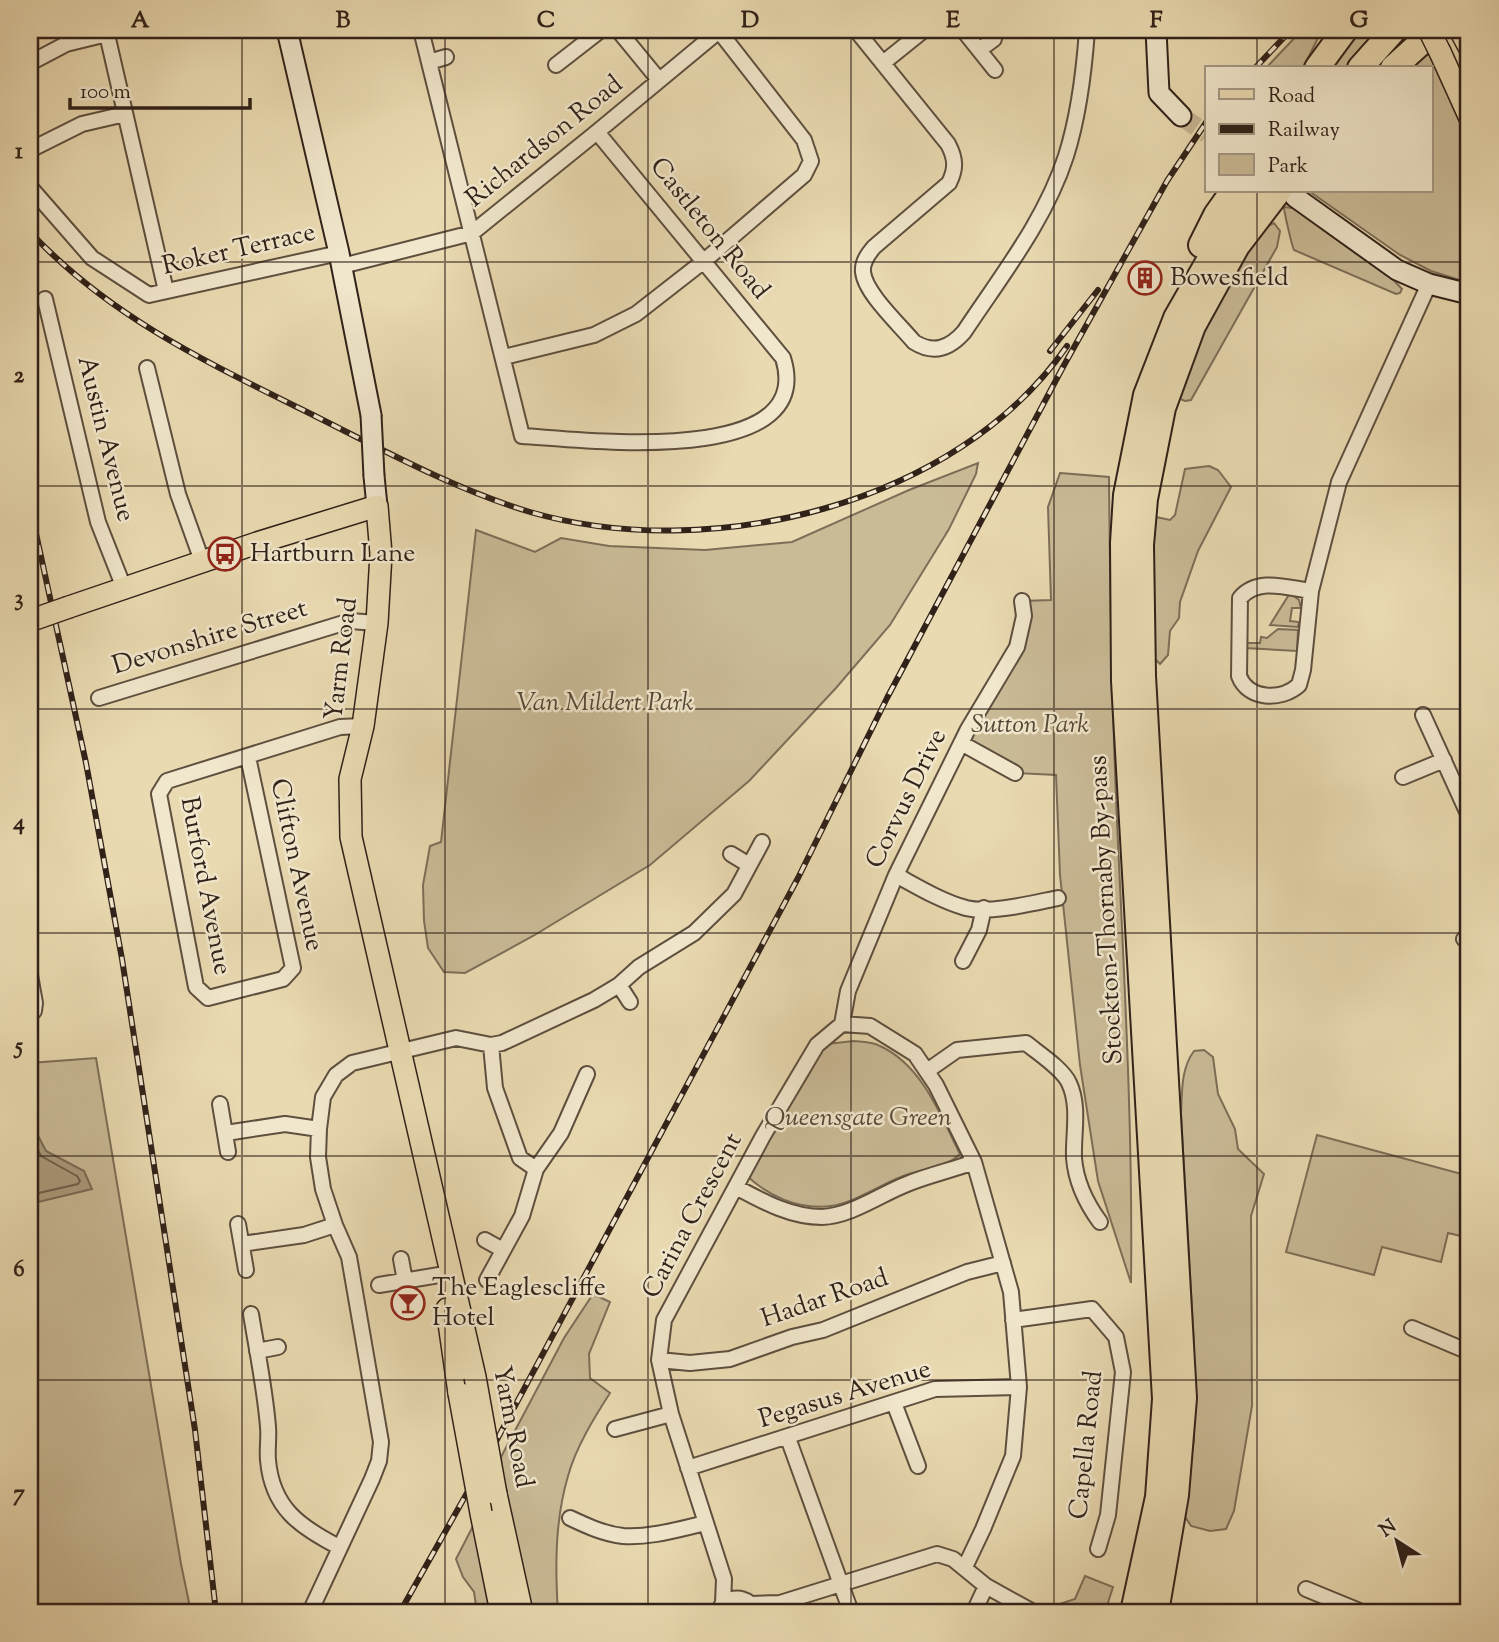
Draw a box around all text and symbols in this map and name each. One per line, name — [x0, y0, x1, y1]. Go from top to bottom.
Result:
text: A — [131, 5, 150, 38]
text: B — [336, 5, 351, 38]
text: C — [537, 5, 555, 38]
text: D — [741, 5, 759, 38]
text: E — [946, 5, 960, 38]
text: F — [1150, 5, 1163, 38]
text: G — [1350, 5, 1369, 38]
scale bar — [70, 66, 250, 110]
legend — [1205, 66, 1432, 192]
street label: Richardson Road — [458, 67, 632, 217]
text: 100 m — [80, 78, 131, 108]
text: Road — [1268, 82, 1315, 112]
text: Railway — [1268, 116, 1340, 146]
text: 1 — [15, 136, 23, 169]
street label: Castleton Road — [640, 150, 778, 308]
text: Park — [1268, 152, 1309, 182]
street label: Roker Terrace — [159, 214, 319, 286]
building icon: Bowesfield — [1126, 259, 1164, 297]
place label: Bowesfield — [1170, 260, 1289, 297]
street label: Austin Avenue — [67, 352, 143, 526]
text: 2 — [14, 360, 25, 393]
bus stop icon: Hartburn Lane — [206, 535, 244, 573]
place label: Hartburn Lane — [250, 536, 415, 573]
text: 3 — [14, 583, 24, 616]
street label: Devonshire Street — [108, 591, 312, 685]
street label: Yarm Road — [316, 595, 368, 723]
park label: Van Mildert Park — [517, 685, 694, 722]
park label: Sutton Park — [971, 707, 1089, 744]
street label: Corvus Drive — [857, 723, 957, 875]
street label: Stockton-Thornaby By-pass — [1080, 755, 1134, 1065]
street label: Clifton Avenue — [260, 775, 332, 955]
street label: Burford Avenue — [170, 794, 240, 978]
text: 4 — [12, 807, 25, 840]
text: 5 — [13, 1031, 23, 1064]
park label: Queensgate Green — [764, 1100, 952, 1137]
street label: Carina Crescent — [634, 1127, 752, 1305]
text: 6 — [13, 1254, 25, 1287]
street label: Hadar Road — [756, 1260, 894, 1338]
place label: The Eaglescliffe Hotel — [432, 1270, 606, 1337]
bar icon: The Eaglescliffe Hotel — [389, 1284, 427, 1322]
street label: Pegasus Avenue — [754, 1351, 936, 1439]
street label: Yarm Road — [482, 1363, 542, 1491]
street label: Capella Road — [1061, 1369, 1113, 1521]
text: 7 — [13, 1478, 25, 1511]
north arrow — [1362, 1506, 1432, 1576]
text: N — [1374, 1514, 1403, 1545]

